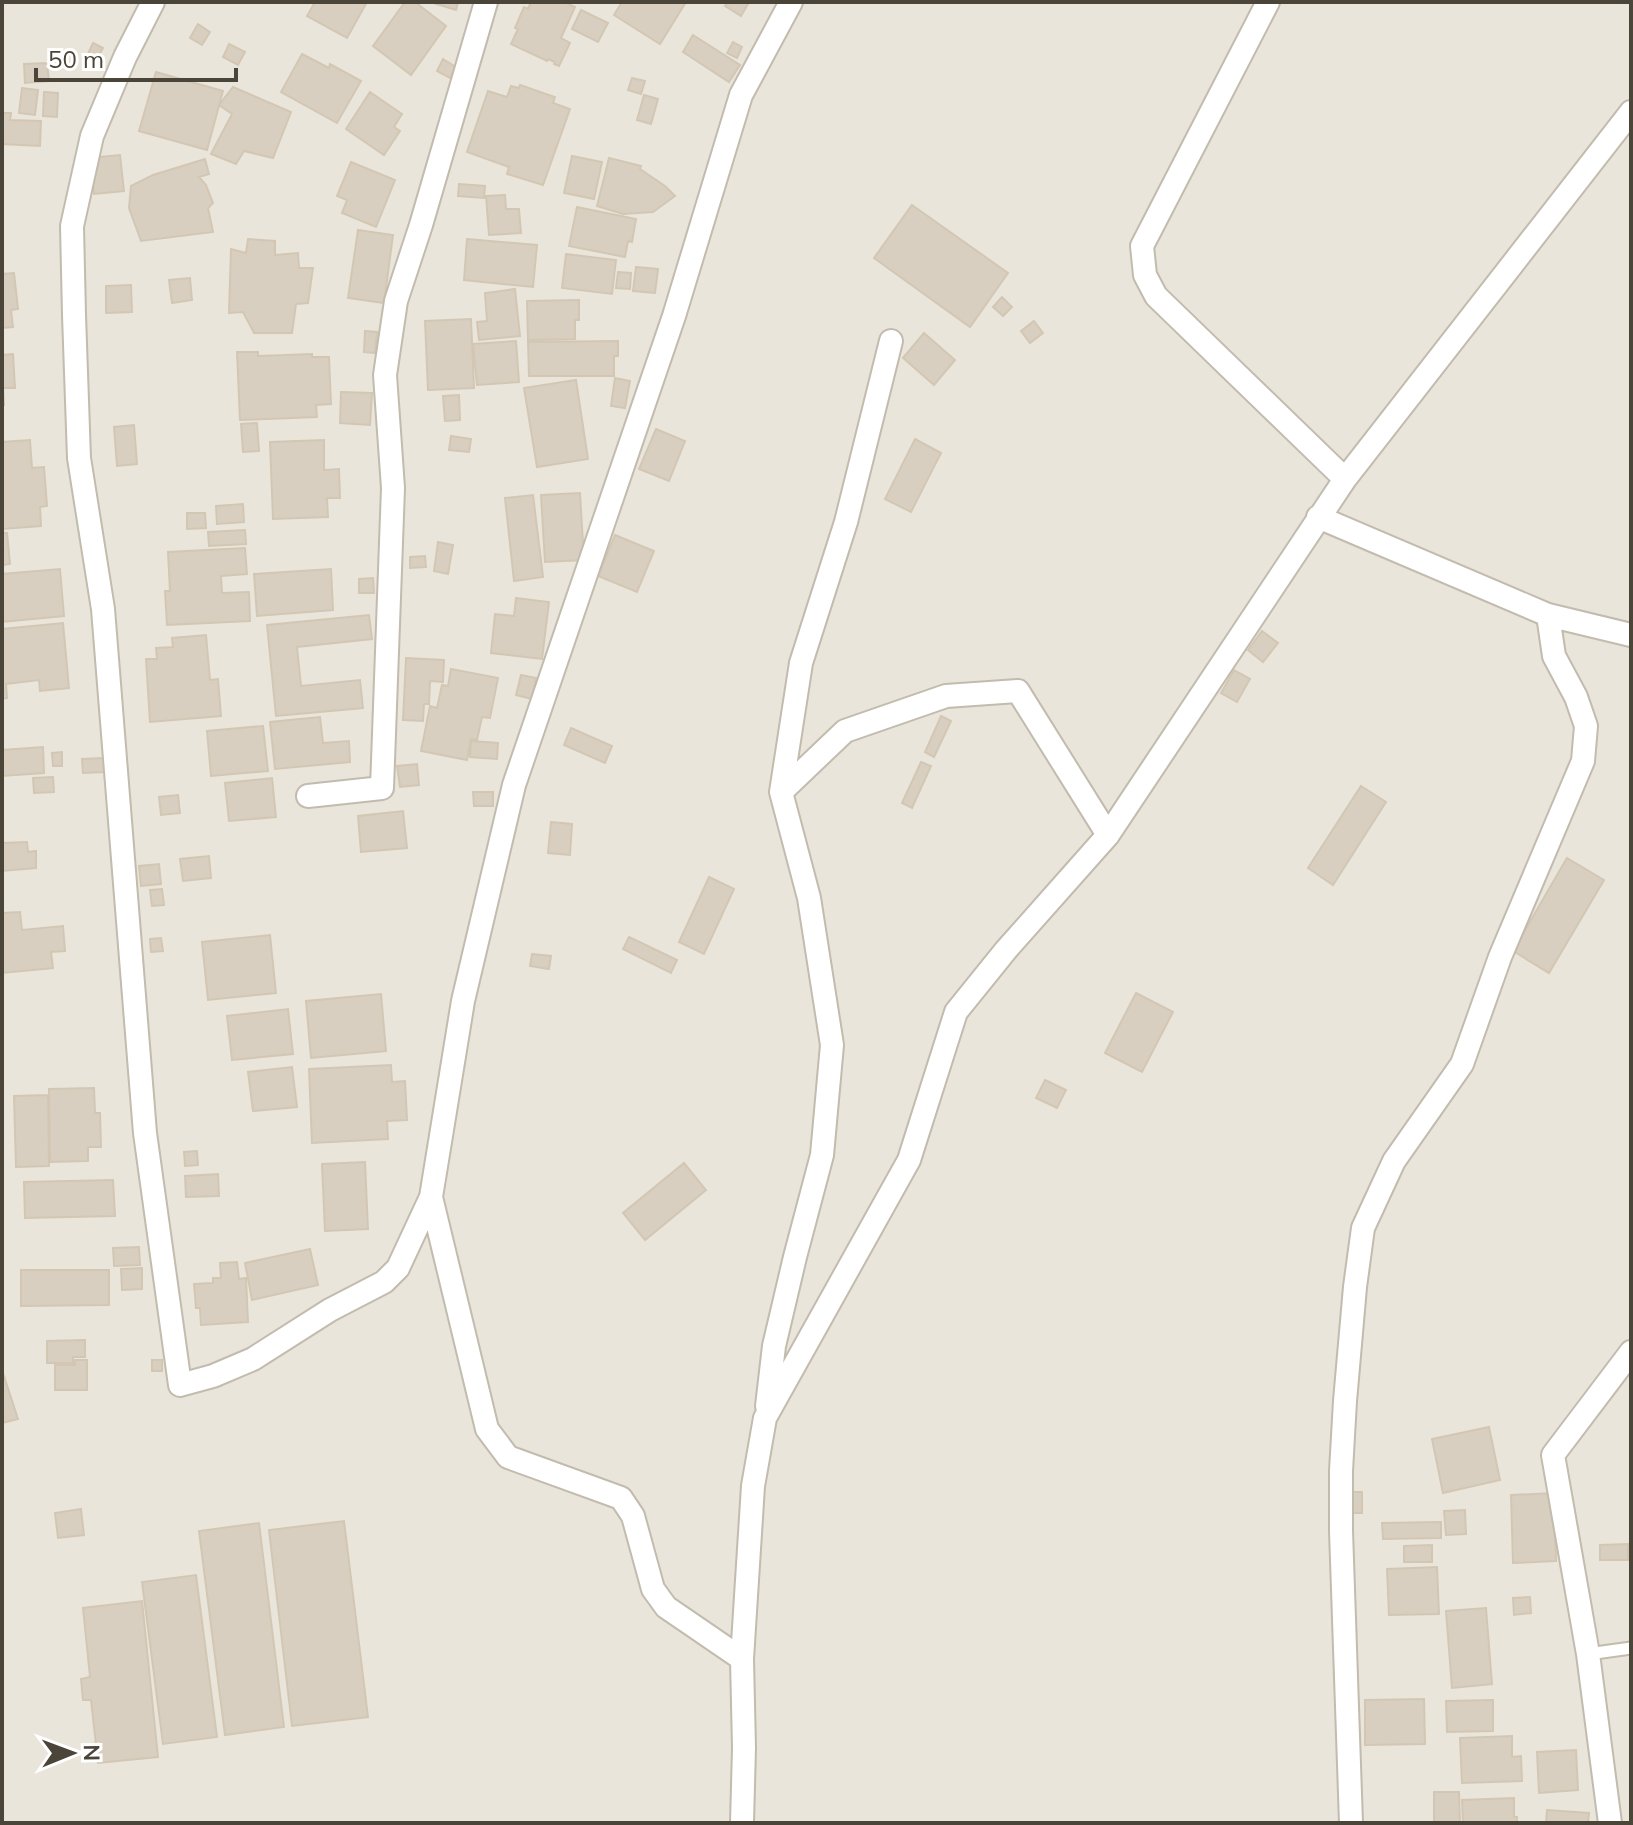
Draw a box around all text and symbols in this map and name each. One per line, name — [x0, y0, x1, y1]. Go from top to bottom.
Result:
scale bar — [36, 32, 236, 82]
text: 50 m — [48, 44, 104, 74]
north arrow — [32, 1713, 112, 1793]
text: N — [78, 1744, 106, 1761]

